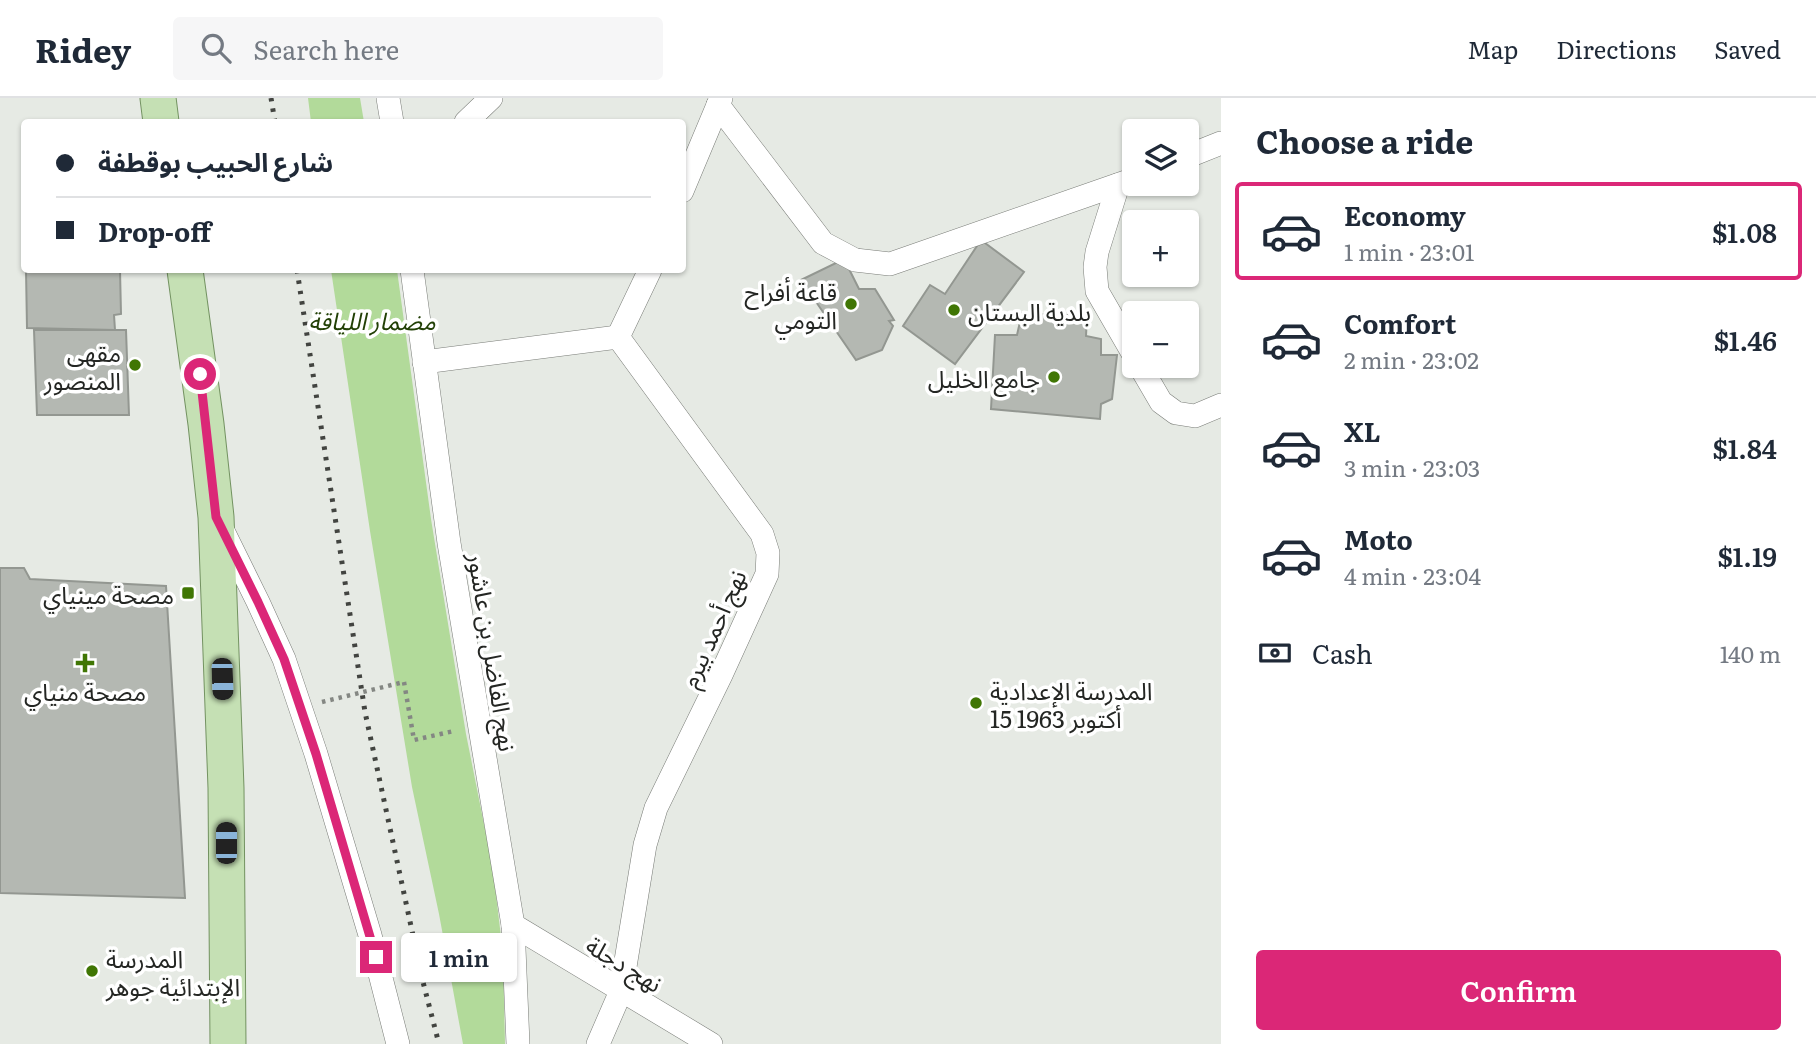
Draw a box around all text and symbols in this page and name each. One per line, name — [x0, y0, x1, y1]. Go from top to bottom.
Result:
search box — [173, 17, 663, 80]
text: Ridey — [35, 24, 131, 73]
icon: search — [197, 29, 235, 67]
text: Search here — [253, 29, 399, 68]
text: Map — [1467, 31, 1518, 66]
text: Directions — [1556, 31, 1676, 66]
text: Saved — [1714, 31, 1781, 66]
text: Choose a ride — [1256, 116, 1473, 164]
map controls — [1122, 119, 1199, 378]
button: layers — [1122, 119, 1199, 196]
text: شارع الحبيب بوقطفة — [98, 141, 333, 180]
text: Economy — [1344, 195, 1466, 234]
icon: car — [1260, 200, 1323, 263]
button: + — [1122, 210, 1199, 287]
text: Drop-off — [98, 211, 211, 250]
text: $1.08 — [1712, 212, 1777, 251]
text: 1 min · 23:01 — [1344, 234, 1474, 268]
place label: قاعة أفراح التومي — [744, 273, 837, 339]
place label: بلدية البستان — [968, 293, 1091, 328]
marker: قاعة أفراح التومي — [843, 296, 859, 312]
button: − — [1122, 301, 1199, 378]
park label: مضمار اللياقة — [308, 302, 436, 337]
marker: بلدية البستان — [946, 302, 962, 318]
text: Comfort — [1344, 303, 1456, 342]
icon: car — [1260, 308, 1323, 371]
text: $1.46 — [1714, 320, 1777, 359]
place label: مقهى المنصور — [43, 334, 121, 397]
text: 2 min · 23:02 — [1344, 342, 1479, 376]
marker: مقهى المنصور — [127, 357, 143, 373]
route start — [184, 358, 216, 390]
place label: جامع الخليل — [928, 360, 1040, 397]
marker: جامع الخليل — [1046, 369, 1062, 385]
text: XL — [1344, 411, 1381, 450]
icon: car — [1260, 416, 1323, 479]
text: $1.84 — [1713, 428, 1777, 467]
text: 3 min · 23:03 — [1344, 450, 1480, 484]
text: Moto — [1344, 519, 1413, 558]
icon: car — [1260, 524, 1323, 587]
text: $1.19 — [1718, 536, 1777, 575]
street label: نهج الفاضل بن عاشور — [459, 549, 527, 754]
text: 4 min · 23:04 — [1344, 558, 1481, 592]
street label: نهج أحمد بيرم — [670, 563, 756, 694]
place label: مصحة مينياي — [43, 576, 174, 614]
marker: مصحة مينياي — [180, 585, 196, 601]
text: Cash — [1312, 633, 1373, 672]
icon: cash — [1256, 634, 1294, 672]
text: 140 m — [1720, 636, 1781, 670]
marker: مصحة منياي — [75, 653, 95, 673]
car — [211, 658, 234, 700]
place label: المدرسة الإعدادية 15 أكتوبر 1963 — [990, 672, 1152, 735]
place label: مصحة منياي — [24, 673, 146, 711]
marker: المدرسة الإعدادية 15 أكتوبر 1963 — [968, 695, 984, 711]
car — [216, 822, 237, 864]
street label: نهج دجلة — [579, 927, 670, 1001]
callout: 1 min — [400, 932, 516, 982]
place label: المدرسة الإبتدائية جوهر — [105, 940, 240, 1004]
text: 1 min — [429, 940, 489, 974]
route end — [360, 941, 392, 973]
button: Confirm — [1256, 950, 1781, 1030]
marker: المدرسة الإبتدائية جوهر — [84, 963, 100, 979]

